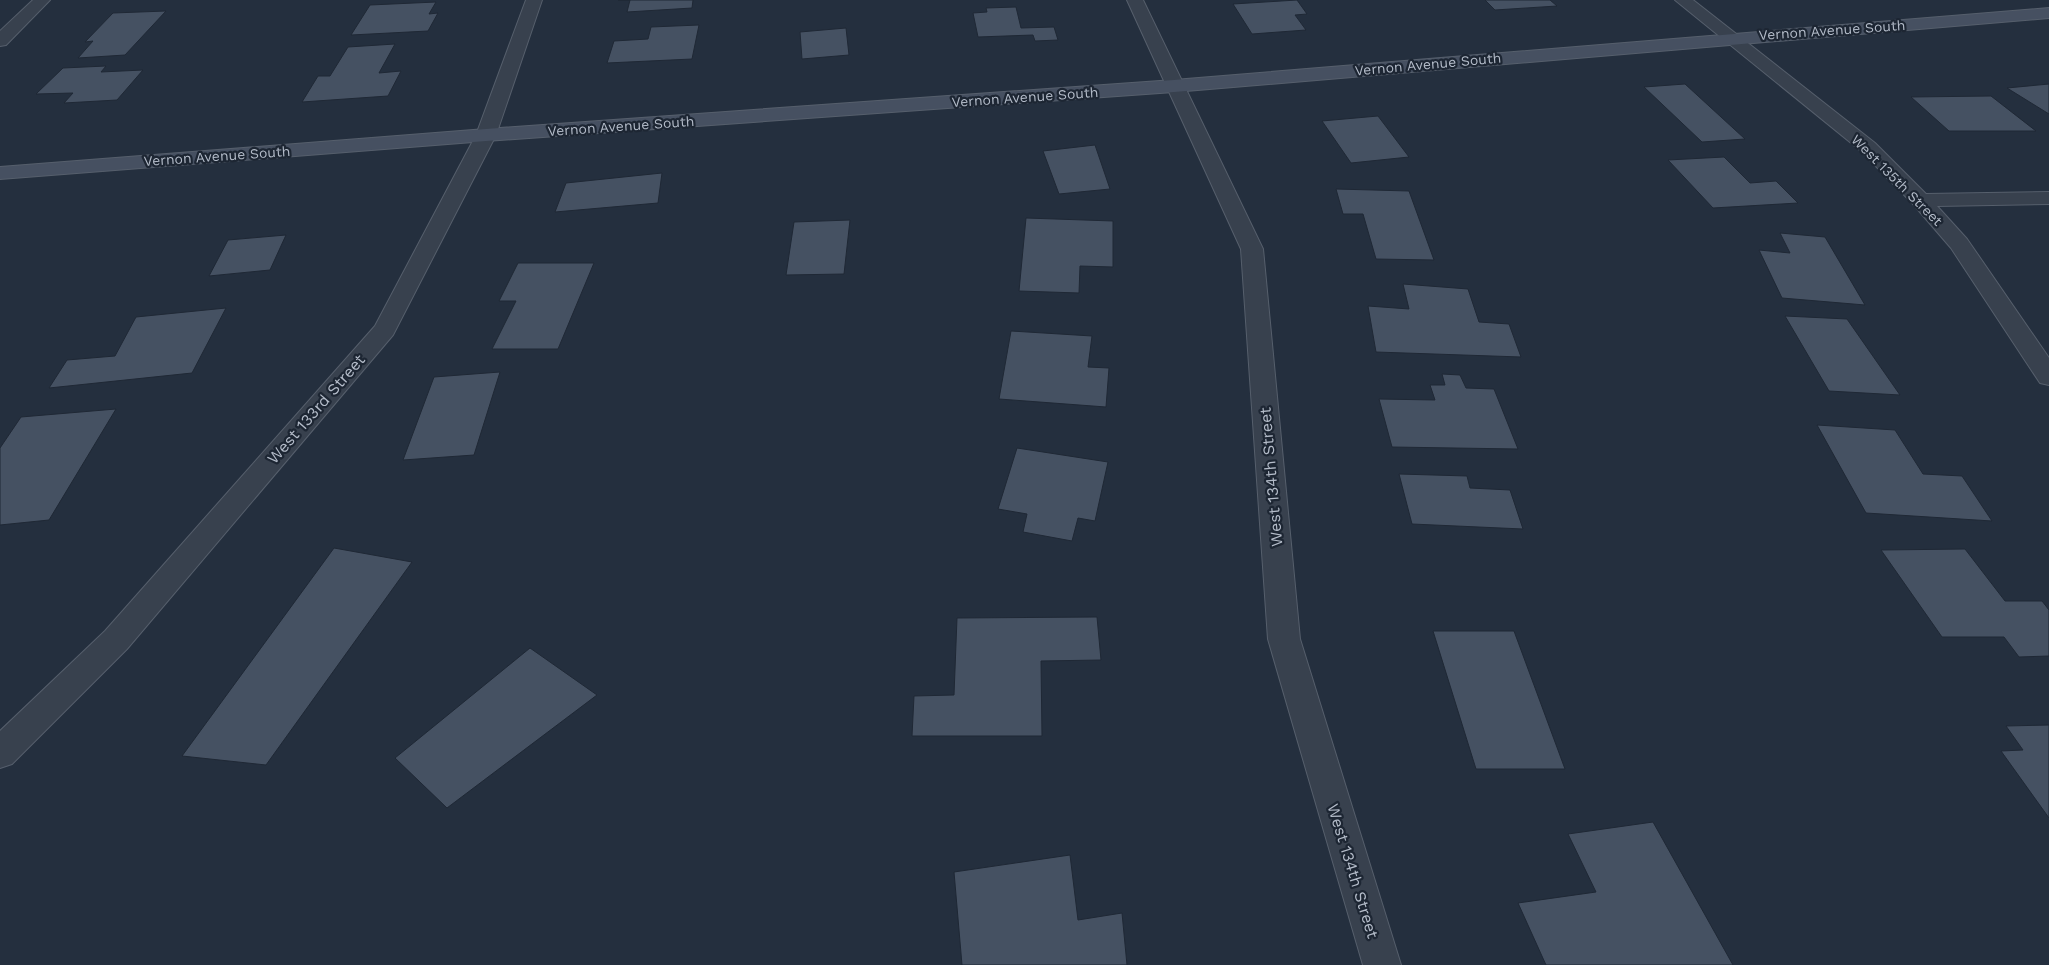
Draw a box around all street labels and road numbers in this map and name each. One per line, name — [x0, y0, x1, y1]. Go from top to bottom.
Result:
street label: Vernon Avenue South — [1758, 17, 1906, 43]
street label: Vernon Avenue South — [1354, 50, 1502, 78]
street label: Vernon Avenue South — [951, 84, 1099, 110]
street label: Vernon Avenue South — [547, 113, 695, 139]
street label: West 135th Street — [1848, 131, 1946, 229]
street label: Vernon Avenue South — [143, 143, 291, 169]
street label: West 133rd Street — [263, 350, 369, 468]
street label: West 134th Street — [1255, 406, 1287, 548]
street label: West 134th Street — [1323, 801, 1383, 941]

